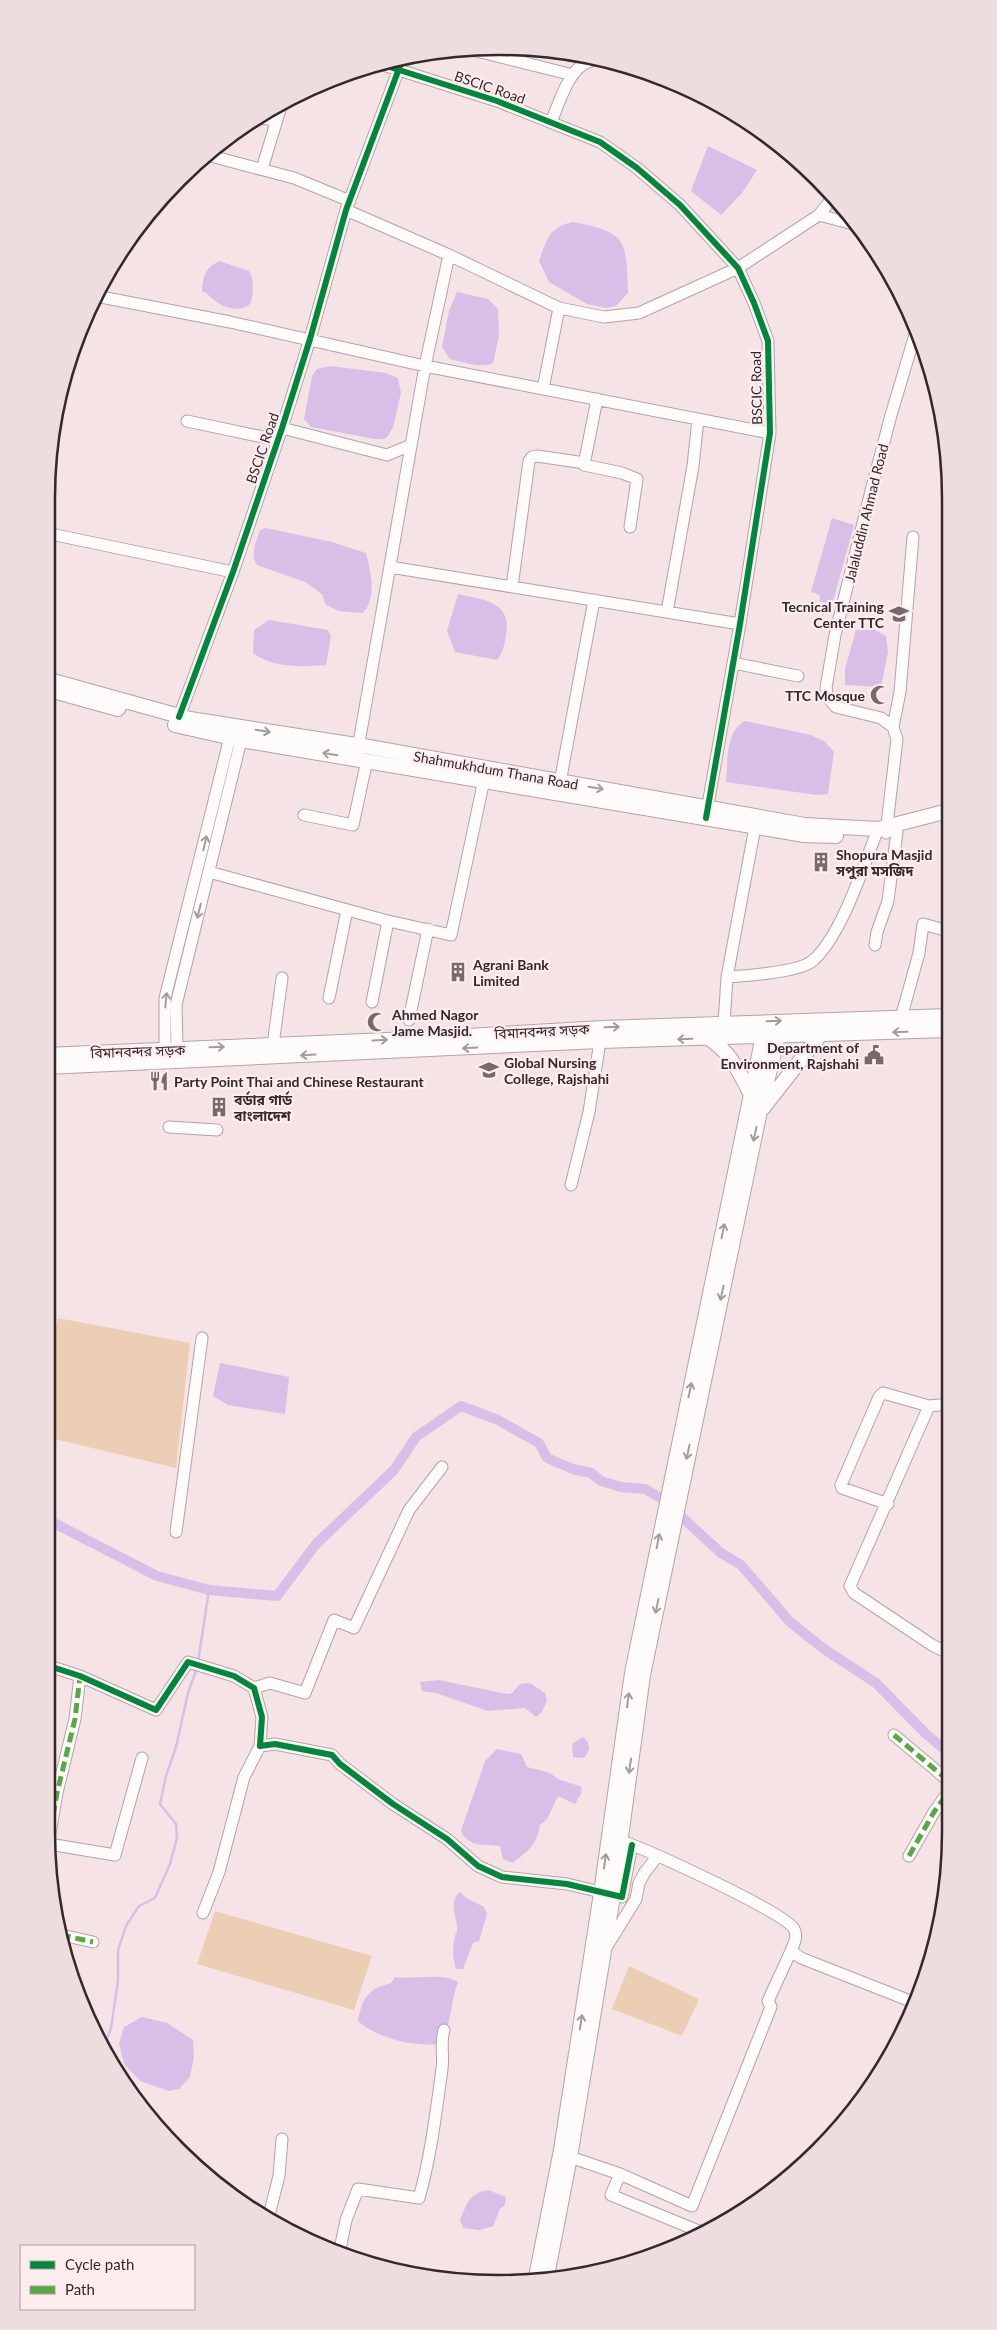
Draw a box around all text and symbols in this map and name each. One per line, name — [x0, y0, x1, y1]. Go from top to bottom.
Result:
street label: BSCIC Road — [452, 67, 528, 107]
street label: BSCIC Road — [747, 351, 765, 425]
street label: BSCIC Road — [242, 410, 282, 486]
street label: Jalaluddin Ahmad Road — [841, 442, 891, 584]
place label: Tecnical Training Center TTC — [782, 598, 885, 631]
school or university icon: Tecnical Training Center TTC — [888, 603, 910, 625]
mosque icon: TTC Mosque — [869, 684, 891, 706]
place label: TTC Mosque — [785, 687, 866, 704]
one-way arrow — [255, 726, 271, 736]
street label: Shahmukhdum Thana Road — [412, 747, 580, 793]
one-way arrow — [322, 748, 338, 758]
one-way arrow — [588, 784, 604, 794]
one-way arrow — [201, 835, 210, 851]
place label: Shopura Masjid সপুরা মসজিদ — [835, 846, 932, 880]
building icon: Shopura Masjid সপুরা মসজিদ — [810, 851, 832, 873]
one-way arrow — [194, 903, 203, 919]
place label: Agrani Bank Limited — [472, 956, 549, 989]
building icon: Agrani Bank Limited — [447, 961, 469, 983]
one-way arrow — [161, 993, 171, 1009]
place label: Ahmed Nagor Jame Masjid. — [391, 1006, 479, 1039]
mosque icon: Ahmed Nagor Jame Masjid. — [366, 1011, 388, 1033]
one-way arrow — [766, 1017, 782, 1026]
street label: বিমানবন্দর সড়ক — [493, 1020, 591, 1042]
one-way arrow — [604, 1023, 620, 1032]
one-way arrow — [892, 1027, 908, 1037]
one-way arrow — [677, 1034, 694, 1044]
one-way arrow — [371, 1036, 387, 1045]
place label: Department of Environment, Rajshahi — [720, 1039, 859, 1072]
street label: বিমানবন্দর সড়ক — [89, 1041, 186, 1061]
one-way arrow — [209, 1043, 225, 1052]
one-way arrow — [462, 1043, 478, 1052]
public building icon: Department of Environment, Rajshahi — [863, 1044, 885, 1066]
one-way arrow — [300, 1051, 316, 1060]
place label: Global Nursing College, Rajshahi — [504, 1054, 609, 1087]
school or university icon: Global Nursing College, Rajshahi — [478, 1059, 500, 1081]
restaurant icon: Party Point Thai and Chinese Restaurant — [148, 1070, 170, 1092]
place label: Party Point Thai and Chinese Restaurant — [174, 1073, 424, 1090]
place label: বর্ডার গার্ড বাংলাদেশ — [233, 1090, 293, 1124]
building icon: বর্ডার গার্ড বাংলাদেশ — [208, 1096, 230, 1118]
one-way arrow — [750, 1126, 759, 1142]
one-way arrow — [719, 1223, 728, 1239]
one-way arrow — [716, 1285, 726, 1301]
one-way arrow — [685, 1383, 695, 1399]
one-way arrow — [683, 1444, 692, 1460]
one-way arrow — [654, 1533, 664, 1549]
one-way arrow — [652, 1597, 661, 1613]
one-way arrow — [623, 1693, 633, 1709]
one-way arrow — [625, 1757, 635, 1773]
one-way arrow — [600, 1853, 610, 1869]
one-way arrow — [576, 2014, 586, 2030]
legend — [20, 2245, 195, 2310]
text: Cycle path — [65, 2255, 134, 2273]
text: Path — [65, 2280, 95, 2298]

